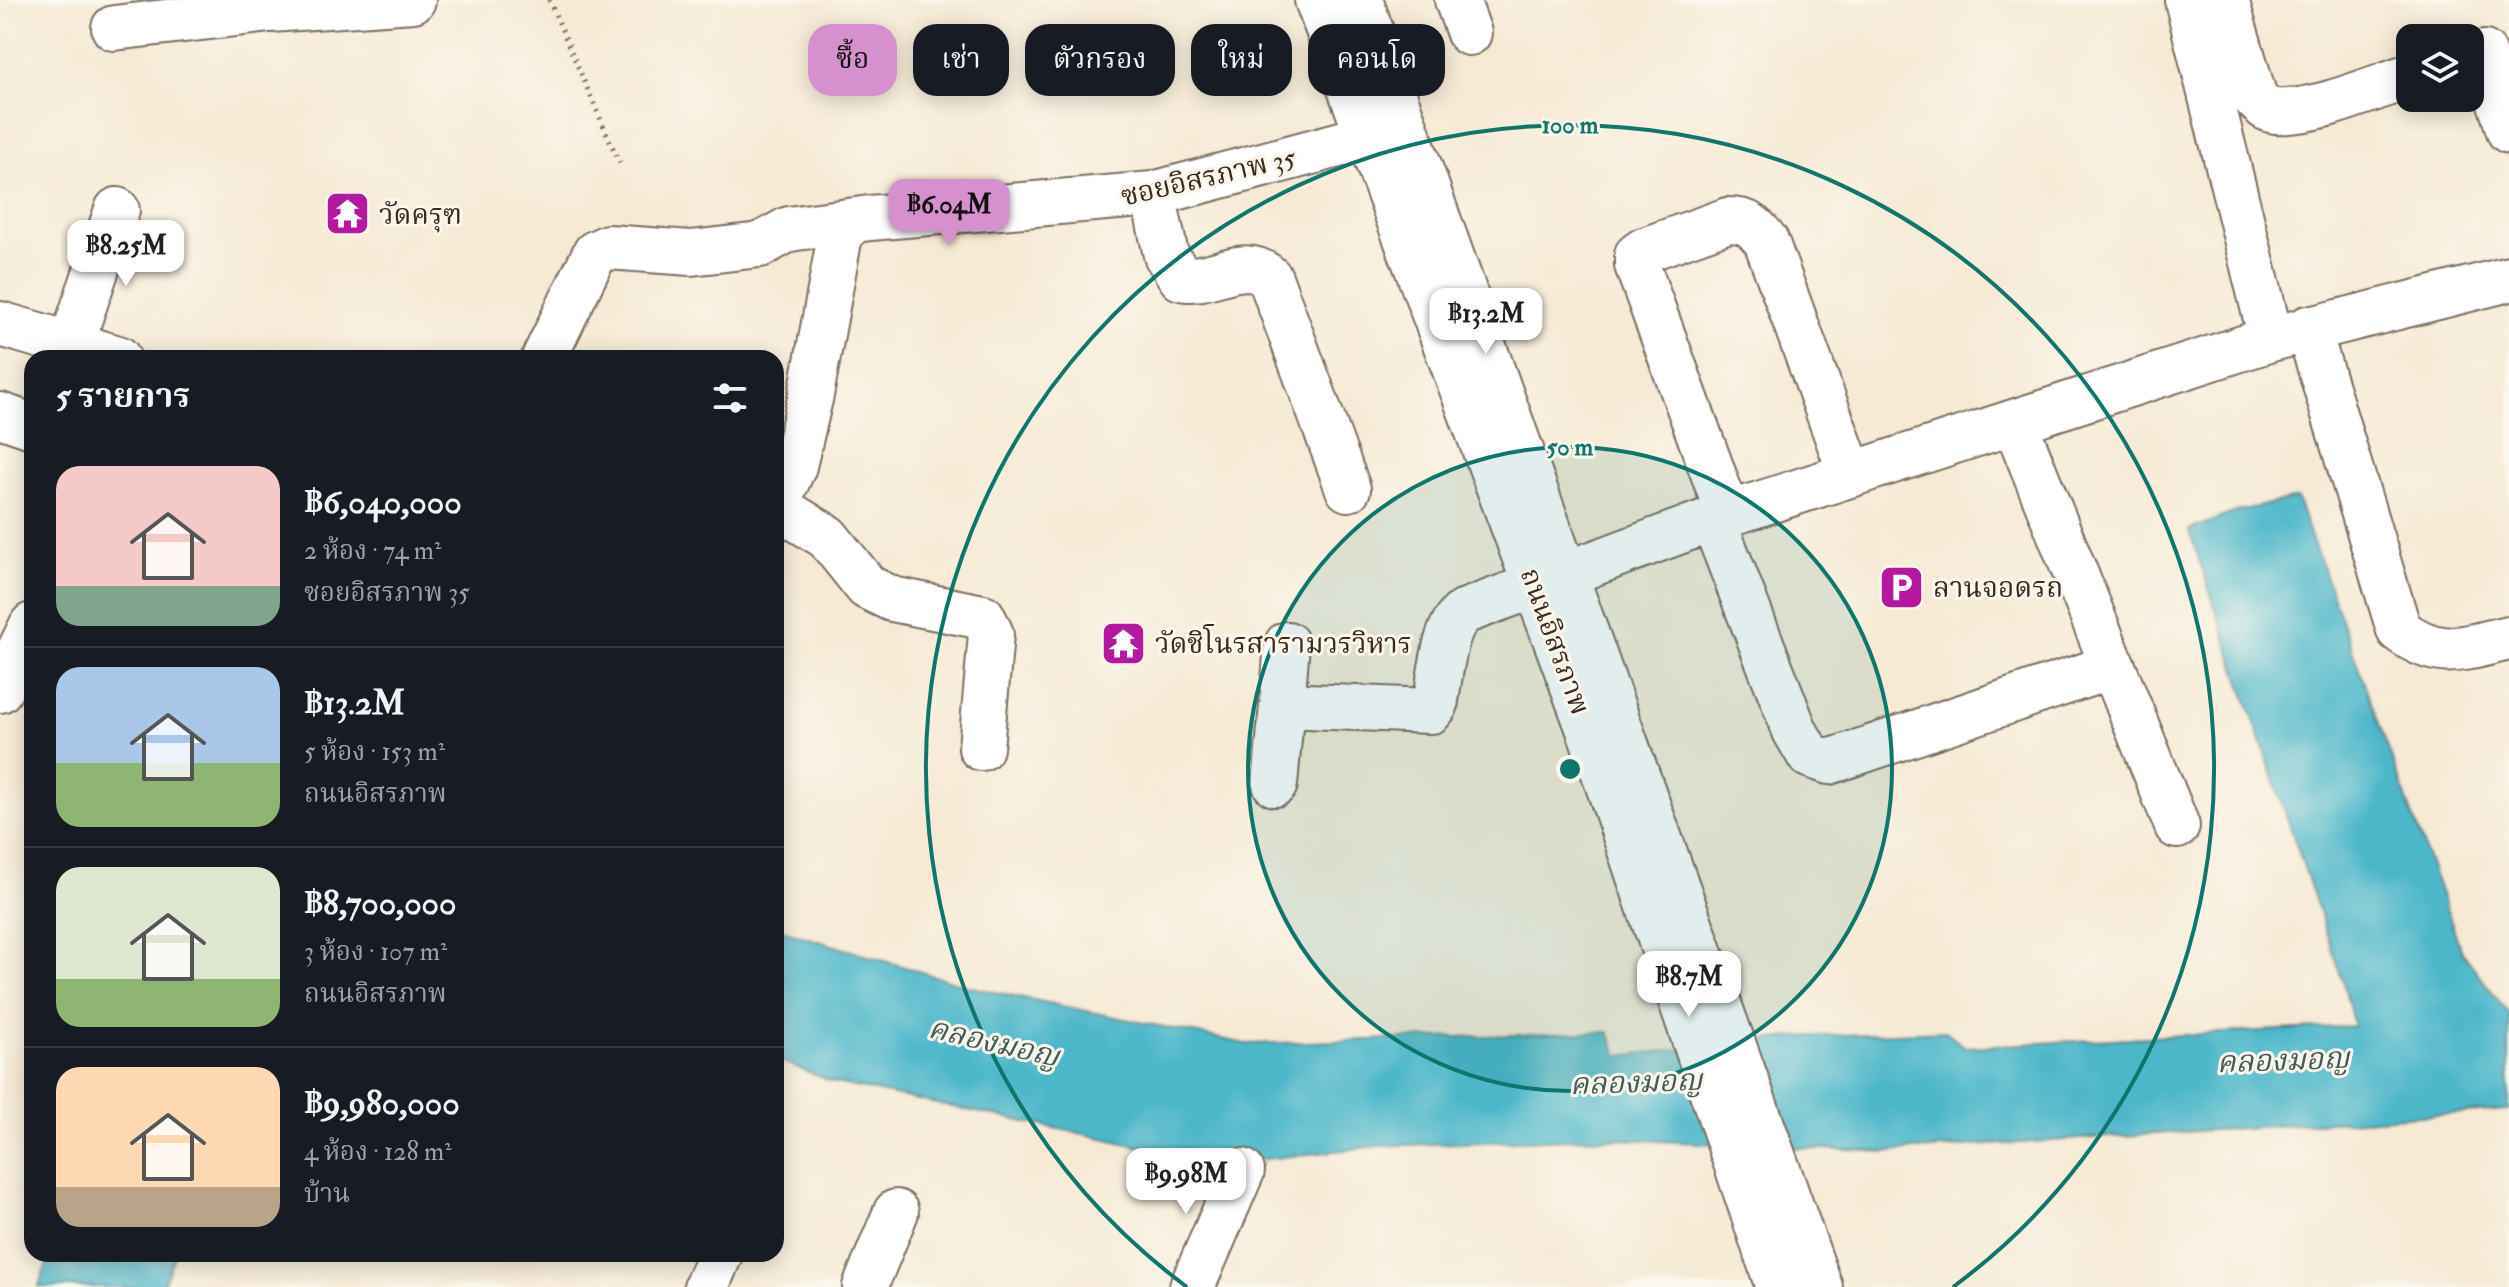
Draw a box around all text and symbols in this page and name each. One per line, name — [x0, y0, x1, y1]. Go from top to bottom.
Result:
chip: ซื้อ — [808, 24, 897, 96]
chip: เช่า — [913, 24, 1009, 96]
chip: ตัวกรอง — [1025, 24, 1175, 96]
chip: ใหม่ — [1191, 24, 1292, 96]
chip: คอนโด — [1308, 24, 1445, 96]
map controls — [2396, 24, 2484, 112]
button: layers — [2396, 24, 2484, 112]
text: 100 m — [1542, 110, 1599, 141]
street label: ซอยอิสรภาพ 35 — [1118, 140, 1300, 215]
pin: ฿6.04M — [884, 179, 1014, 247]
text: ฿6.04M — [906, 189, 992, 221]
temple icon: วัดครุฑ — [324, 190, 372, 238]
place label: วัดครุฑ — [379, 198, 462, 233]
pin: ฿8.25M — [61, 220, 191, 288]
text: ฿8.25M — [85, 230, 167, 262]
pin: ฿13.2M — [1421, 288, 1551, 356]
text: ฿13.2M — [1447, 298, 1525, 330]
text: 5 รายการ — [56, 375, 190, 418]
icon: filters — [708, 376, 752, 420]
text: 50 m — [1547, 432, 1594, 463]
text: ฿6,040,000 — [304, 481, 462, 524]
icon: home — [120, 498, 216, 594]
text: 2 ห้อง · 74 m² — [304, 535, 441, 567]
street label: ถนนอิสรภาพ — [1512, 563, 1597, 720]
parking icon: ลานจอดรถ — [1878, 563, 1926, 611]
place label: ลานจอดรถ — [1933, 571, 2063, 606]
text: ซอยอิสรภาพ 35 — [304, 577, 470, 609]
temple icon: วัดชิโนรสารามวรวิหาร — [1100, 619, 1148, 667]
place label: วัดชิโนรสารามวรวิหาร — [1155, 624, 1412, 662]
text: ฿13.2M — [304, 682, 405, 725]
icon: home — [120, 699, 216, 795]
text: 5 ห้อง · 153 m² — [304, 736, 445, 768]
centre of rings — [1556, 755, 1584, 783]
text: ถนนอิสรภาพ — [304, 778, 446, 810]
text: ฿8,700,000 — [304, 882, 456, 925]
icon: home — [120, 899, 216, 995]
text: 3 ห้อง · 107 m² — [304, 936, 447, 968]
pin: ฿8.7M — [1633, 951, 1745, 1019]
text: ฿8.7M — [1655, 961, 1723, 993]
text: ถนนอิสรภาพ — [304, 978, 446, 1010]
water label: คลองมอญ — [925, 1010, 1064, 1076]
water label: คลองมอญ — [2216, 1040, 2352, 1081]
water label: คลองมอญ — [1569, 1062, 1705, 1103]
text: ฿9,980,000 — [304, 1082, 460, 1125]
icon: home — [120, 1099, 216, 1195]
text: 4 ห้อง · 128 m² — [304, 1136, 452, 1168]
pin: ฿9.98M — [1121, 1148, 1251, 1216]
text: ฿9.98M — [1144, 1158, 1228, 1190]
text: บ้าน — [304, 1178, 350, 1210]

